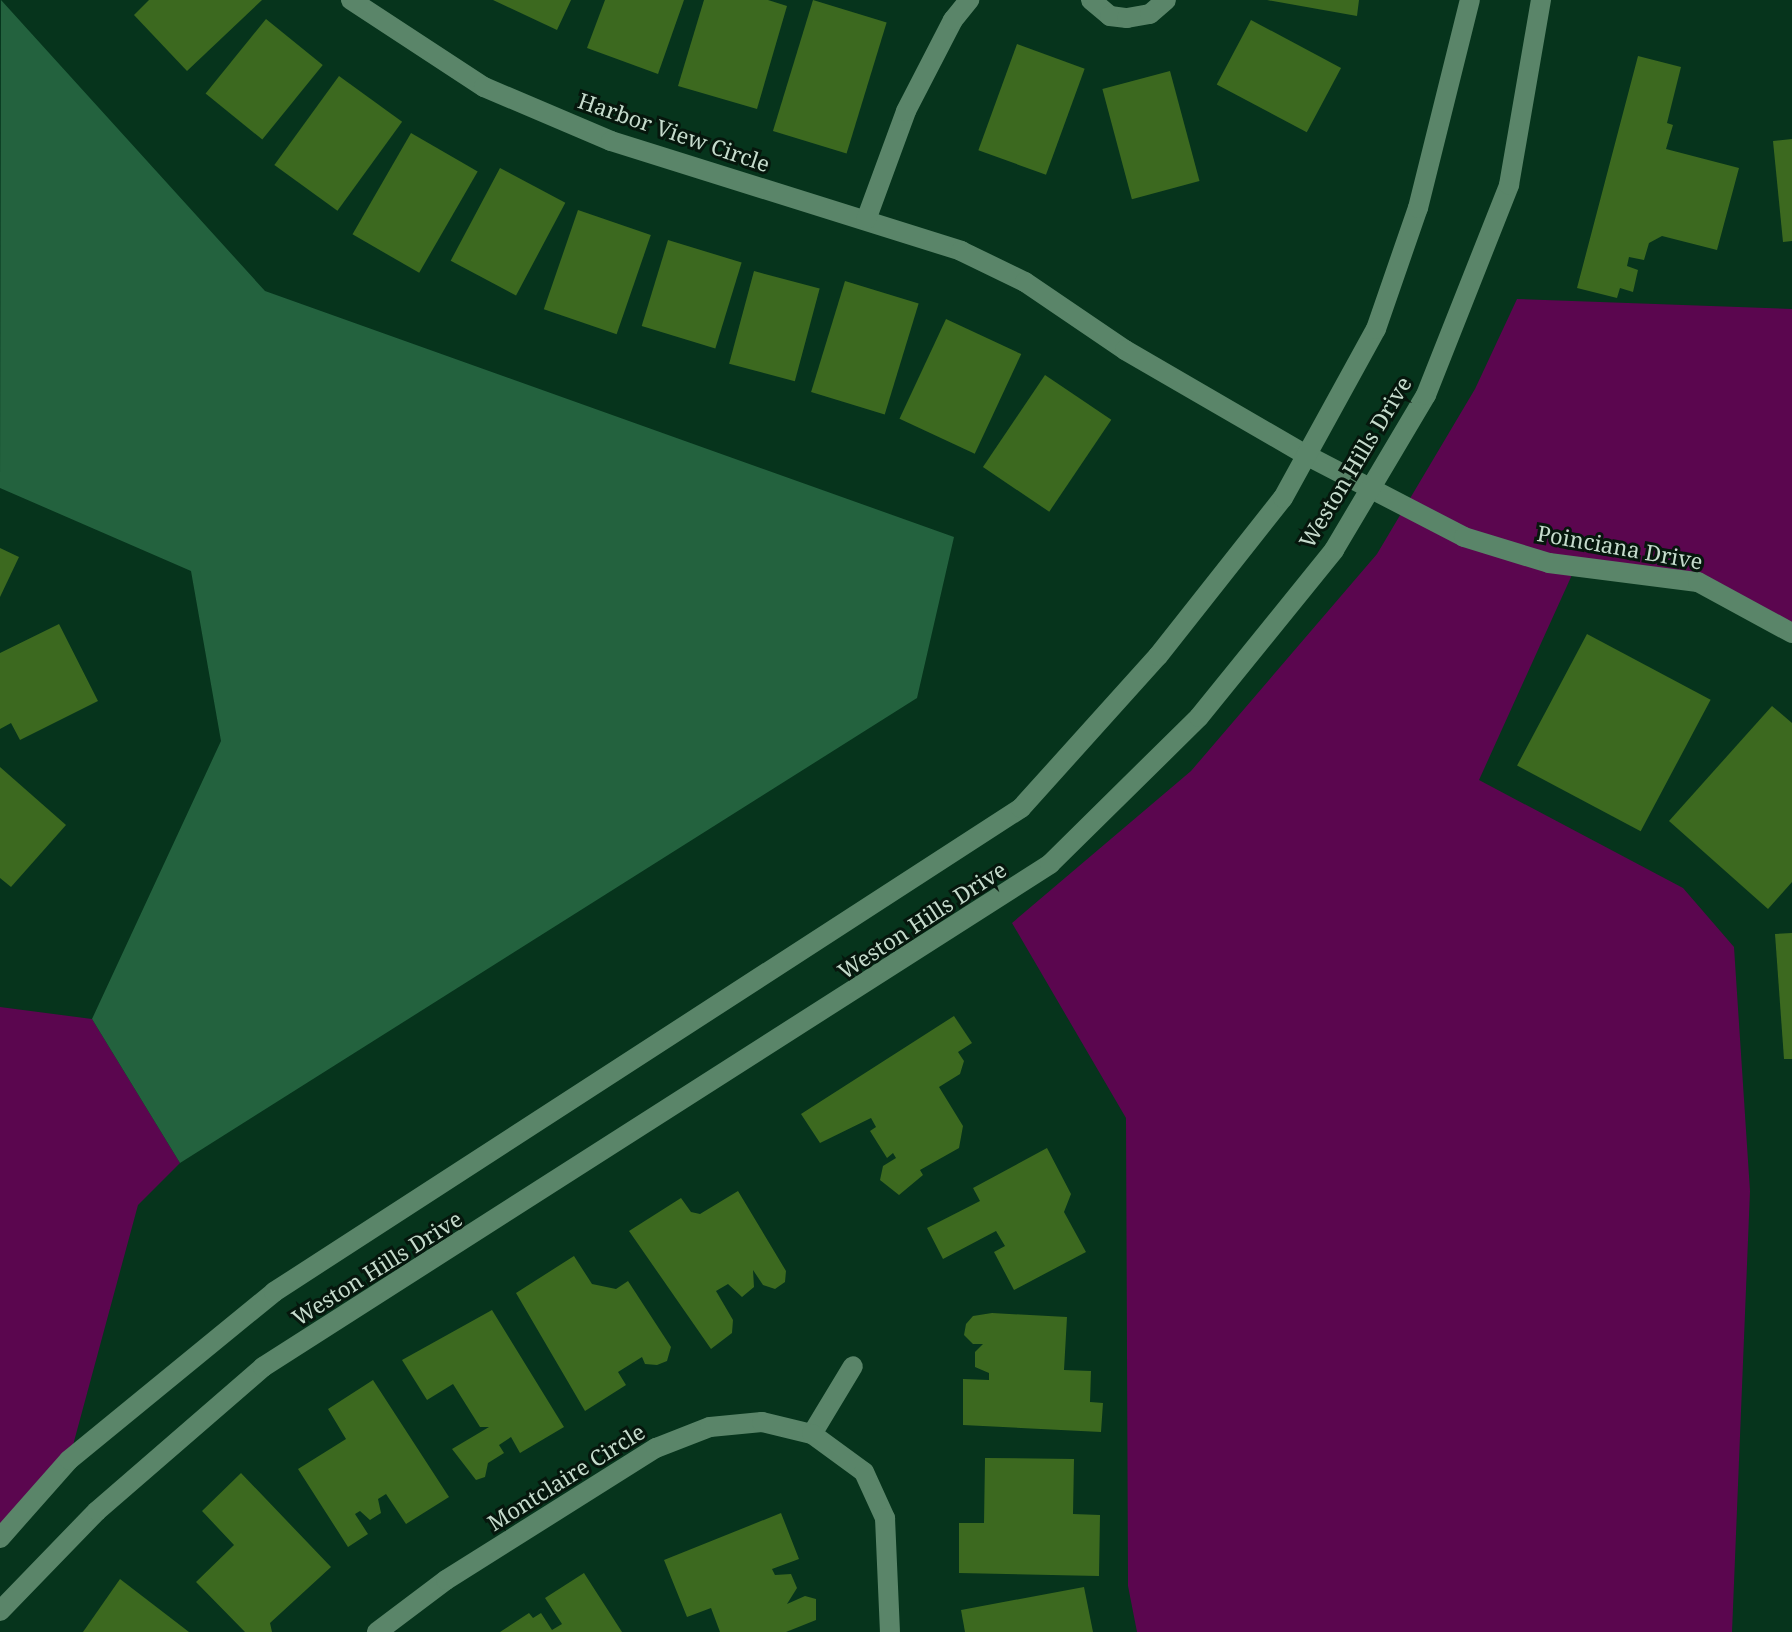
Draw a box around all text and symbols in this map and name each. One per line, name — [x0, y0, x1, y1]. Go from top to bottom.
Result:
street label: Harbor View Circle — [575, 87, 773, 177]
street label: Weston Hills Drive — [1293, 371, 1417, 553]
street label: Poinciana Drive — [1535, 519, 1705, 575]
street label: Weston Hills Drive — [833, 856, 1011, 984]
street label: Weston Hills Drive — [287, 1205, 467, 1331]
street label: Montclaire Circle — [482, 1418, 650, 1536]

